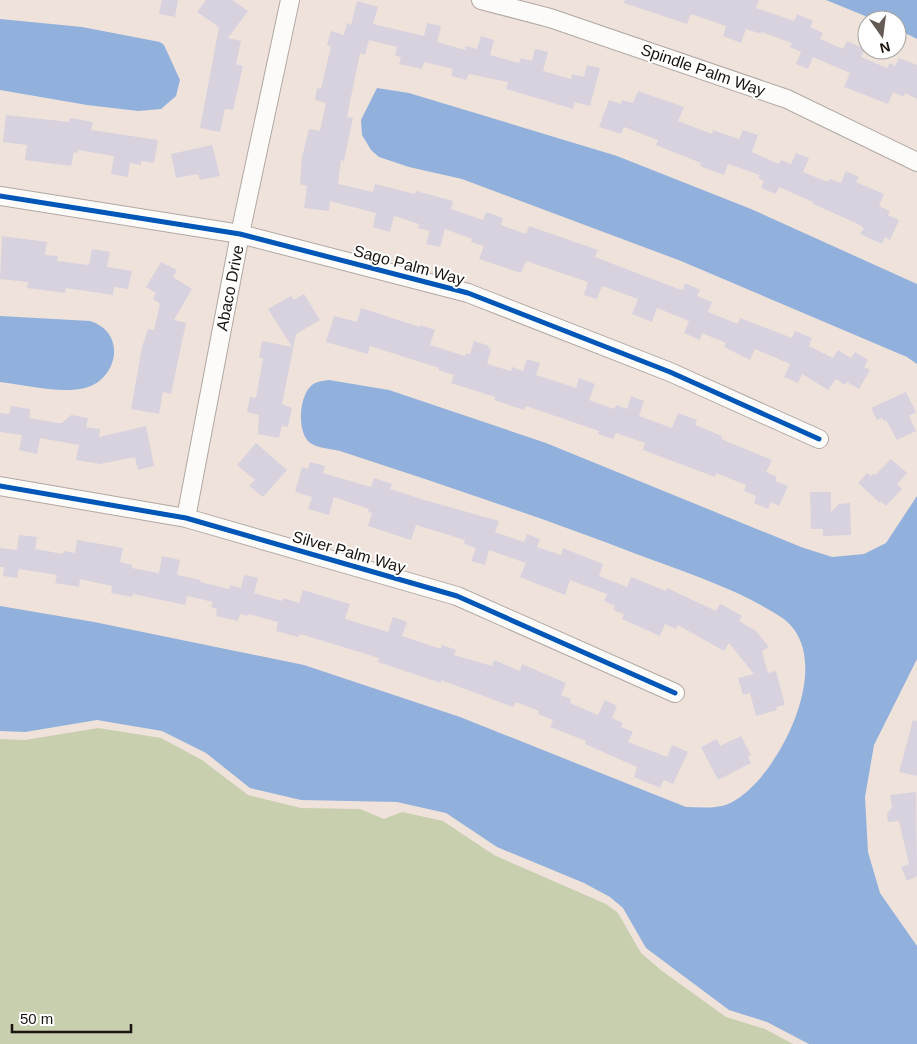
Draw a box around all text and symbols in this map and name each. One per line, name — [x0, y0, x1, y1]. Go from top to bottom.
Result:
north arrow — [857, 10, 907, 60]
text: N — [878, 39, 892, 57]
street label: Spindle Palm Way — [639, 41, 767, 99]
street label: Sago Palm Way — [352, 242, 466, 288]
street label: Abaco Drive — [213, 244, 247, 332]
street label: Silver Palm Way — [291, 528, 407, 576]
scale bar — [12, 1002, 131, 1034]
text: 50 m — [20, 1010, 53, 1027]

